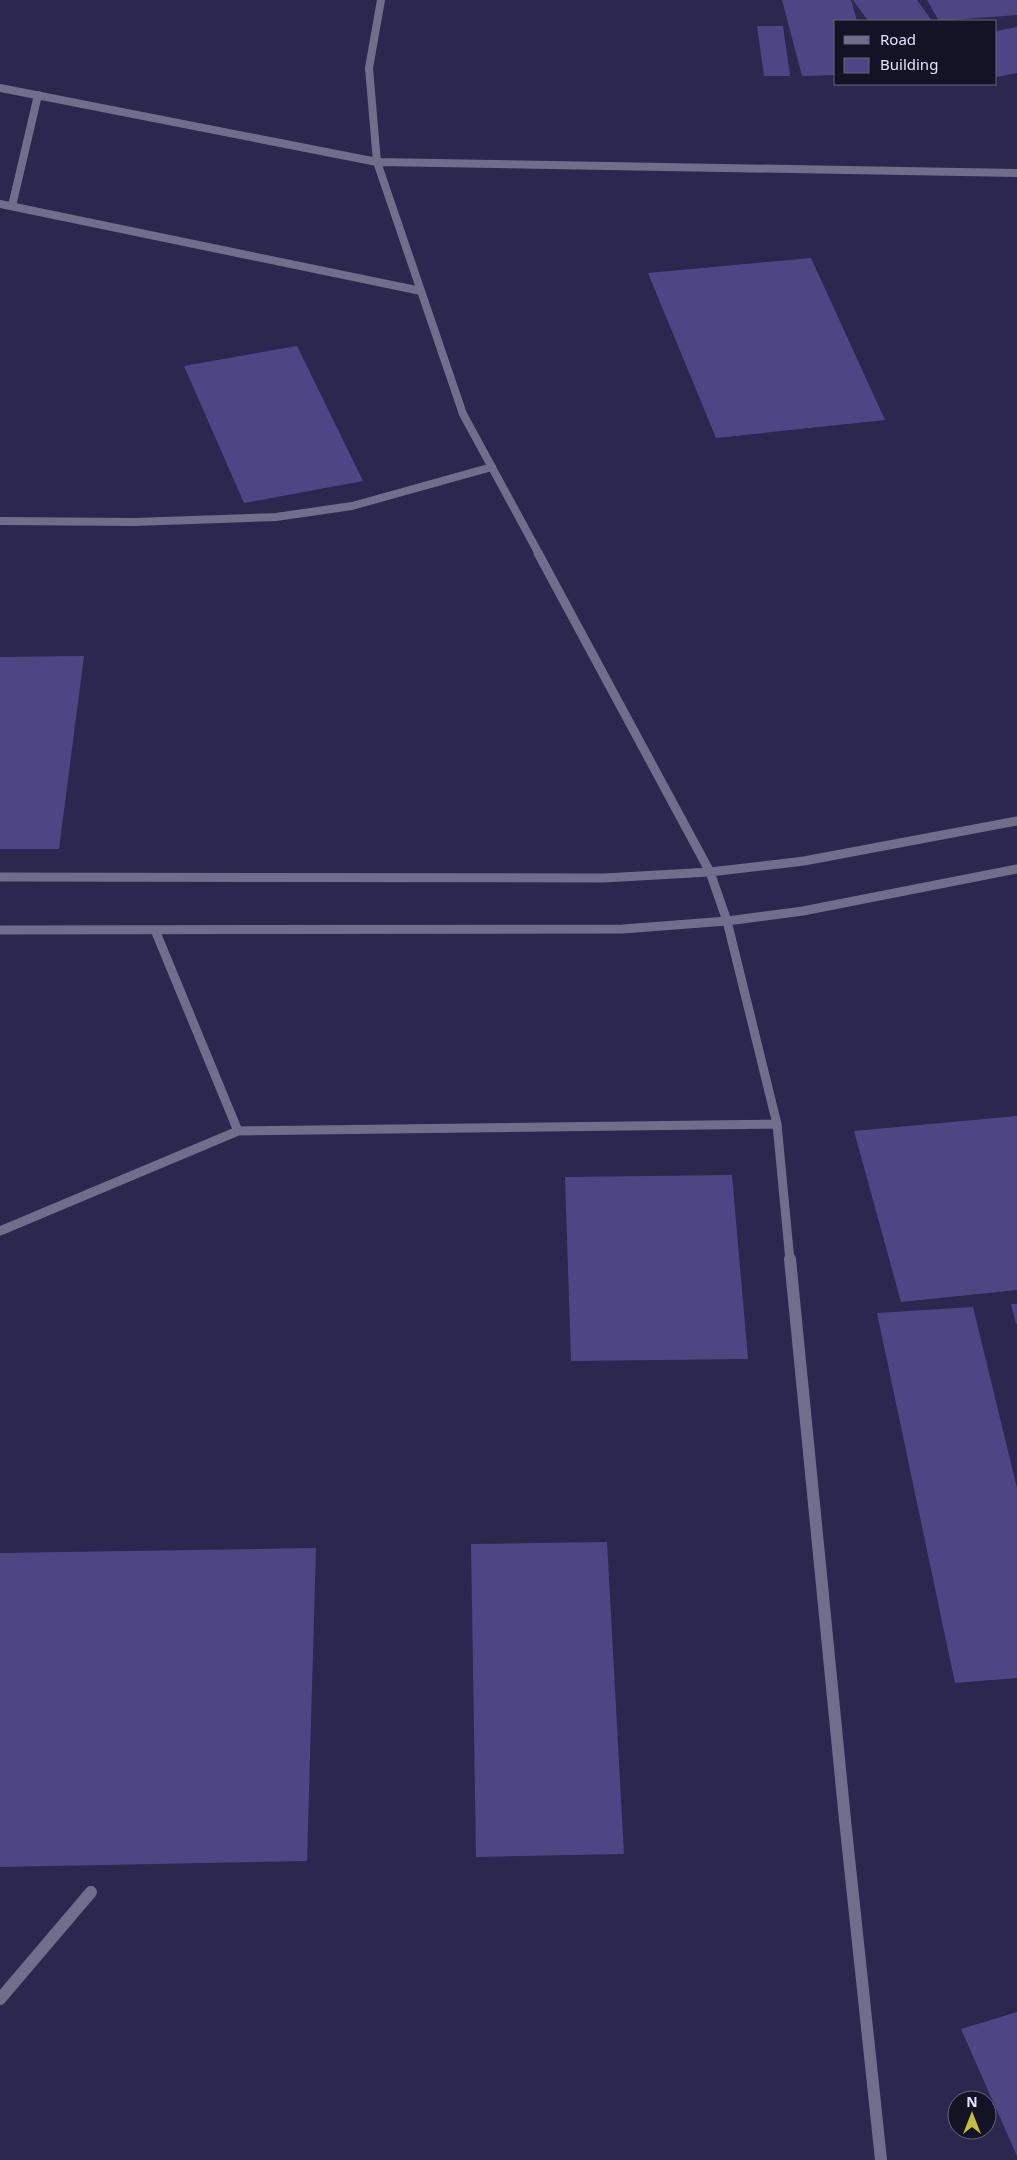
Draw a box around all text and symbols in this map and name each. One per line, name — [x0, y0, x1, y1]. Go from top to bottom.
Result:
legend — [834, 20, 997, 85]
text: Road — [880, 29, 916, 49]
text: Building — [880, 54, 938, 74]
north arrow — [947, 2090, 997, 2140]
text: N — [966, 2092, 978, 2111]

